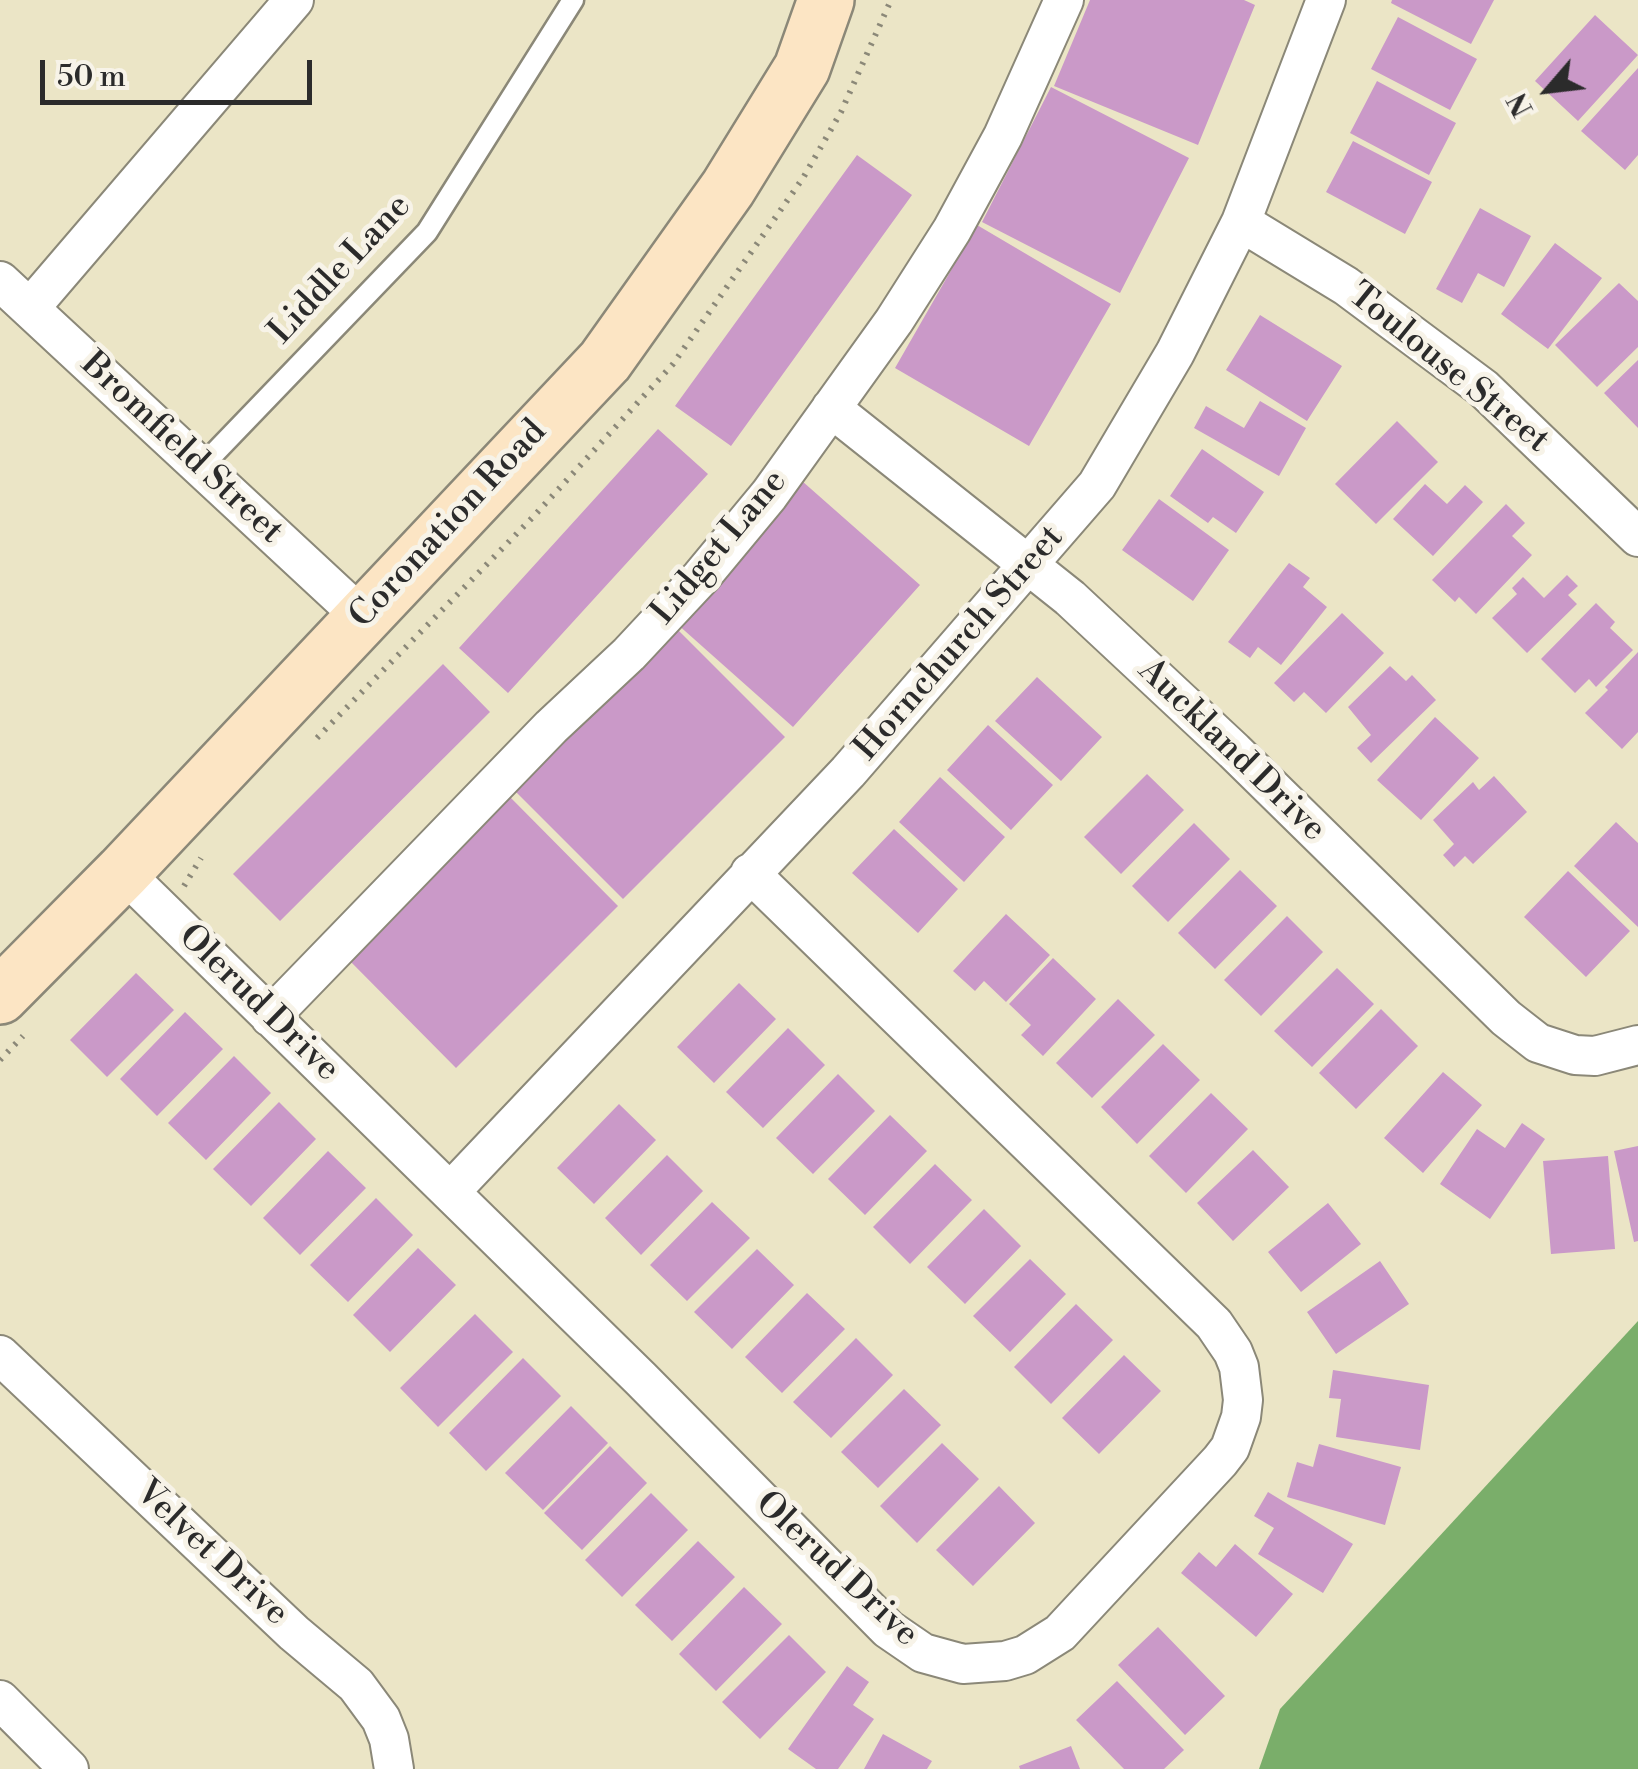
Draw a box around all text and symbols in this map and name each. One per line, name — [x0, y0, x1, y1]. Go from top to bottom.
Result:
scale bar — [45, 40, 318, 102]
north arrow — [1498, 40, 1598, 140]
text: 50 m — [57, 58, 126, 96]
text: N — [1500, 86, 1542, 122]
street label: Liddle Lane — [261, 187, 421, 353]
street label: Toulouse Street — [1339, 275, 1557, 463]
street label: Bromfield Street — [71, 345, 291, 553]
street label: Coronation Road — [342, 412, 556, 638]
street label: Lidget Lane — [643, 462, 797, 634]
street label: Hornchurch Street — [847, 518, 1073, 770]
street label: Auckland Drive — [1128, 651, 1334, 851]
street label: Olerud Drive — [169, 917, 347, 1091]
street label: Velvet Drive — [126, 1473, 296, 1635]
street label: Olerud Drive — [746, 1484, 926, 1656]

